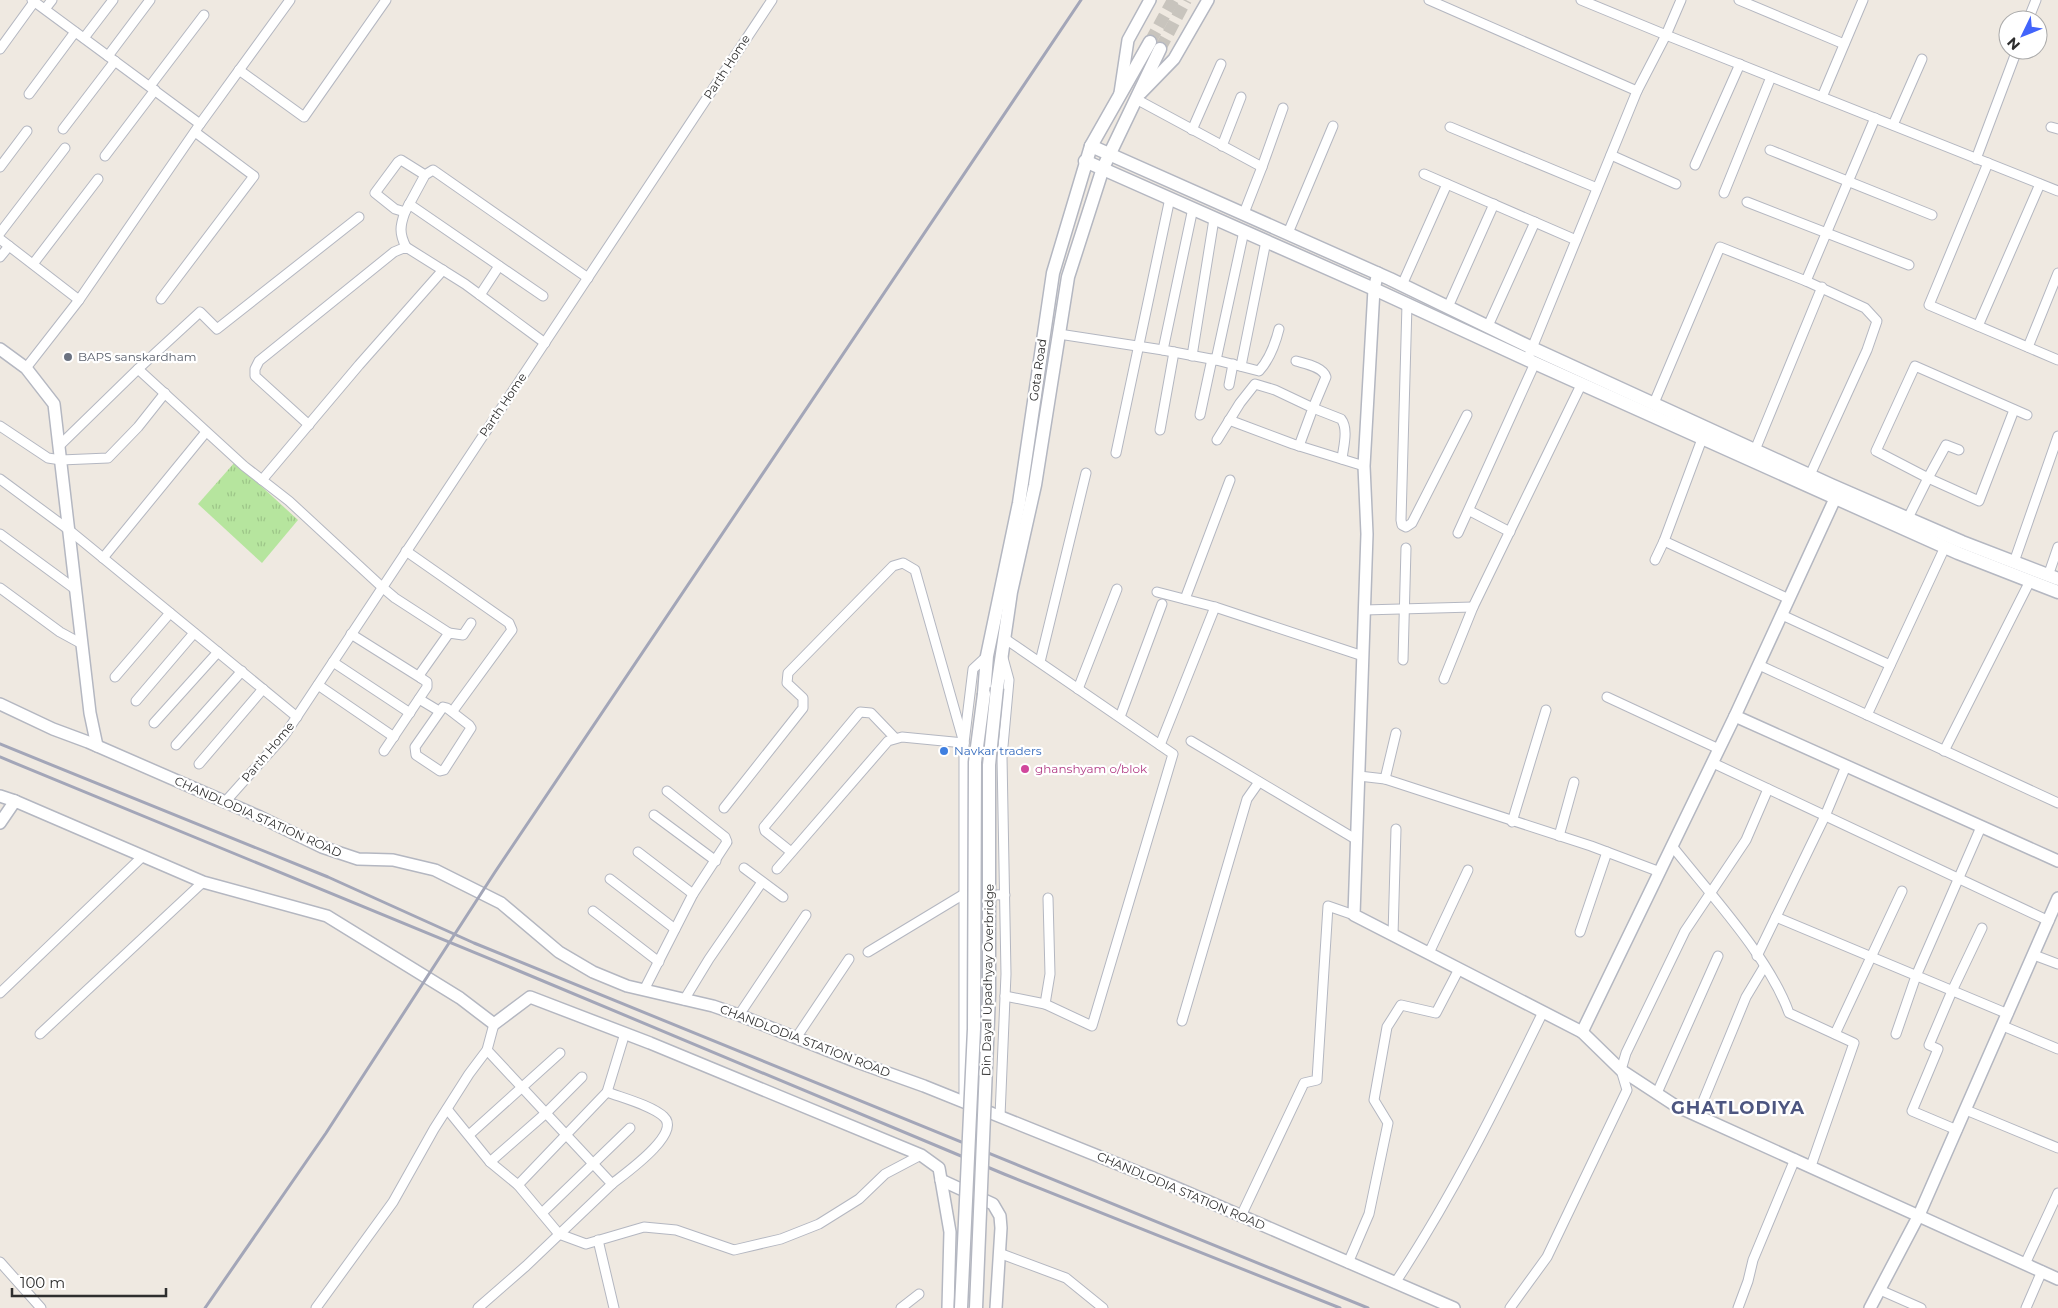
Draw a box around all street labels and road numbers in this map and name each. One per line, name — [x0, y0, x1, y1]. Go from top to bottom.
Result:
street label: Parth Home — [700, 32, 753, 102]
street label: Gota Road — [1026, 338, 1049, 402]
street label: Parth Home — [476, 370, 529, 440]
street label: Parth Home — [238, 719, 297, 785]
street label: CHANDLODIA STATION ROAD — [172, 773, 344, 860]
street label: Din Dayal Upadhyay Overbridge — [978, 884, 997, 1076]
street label: CHANDLODIA STATION ROAD — [718, 1001, 893, 1080]
street label: CHANDLODIA STATION ROAD — [1095, 1148, 1268, 1233]

